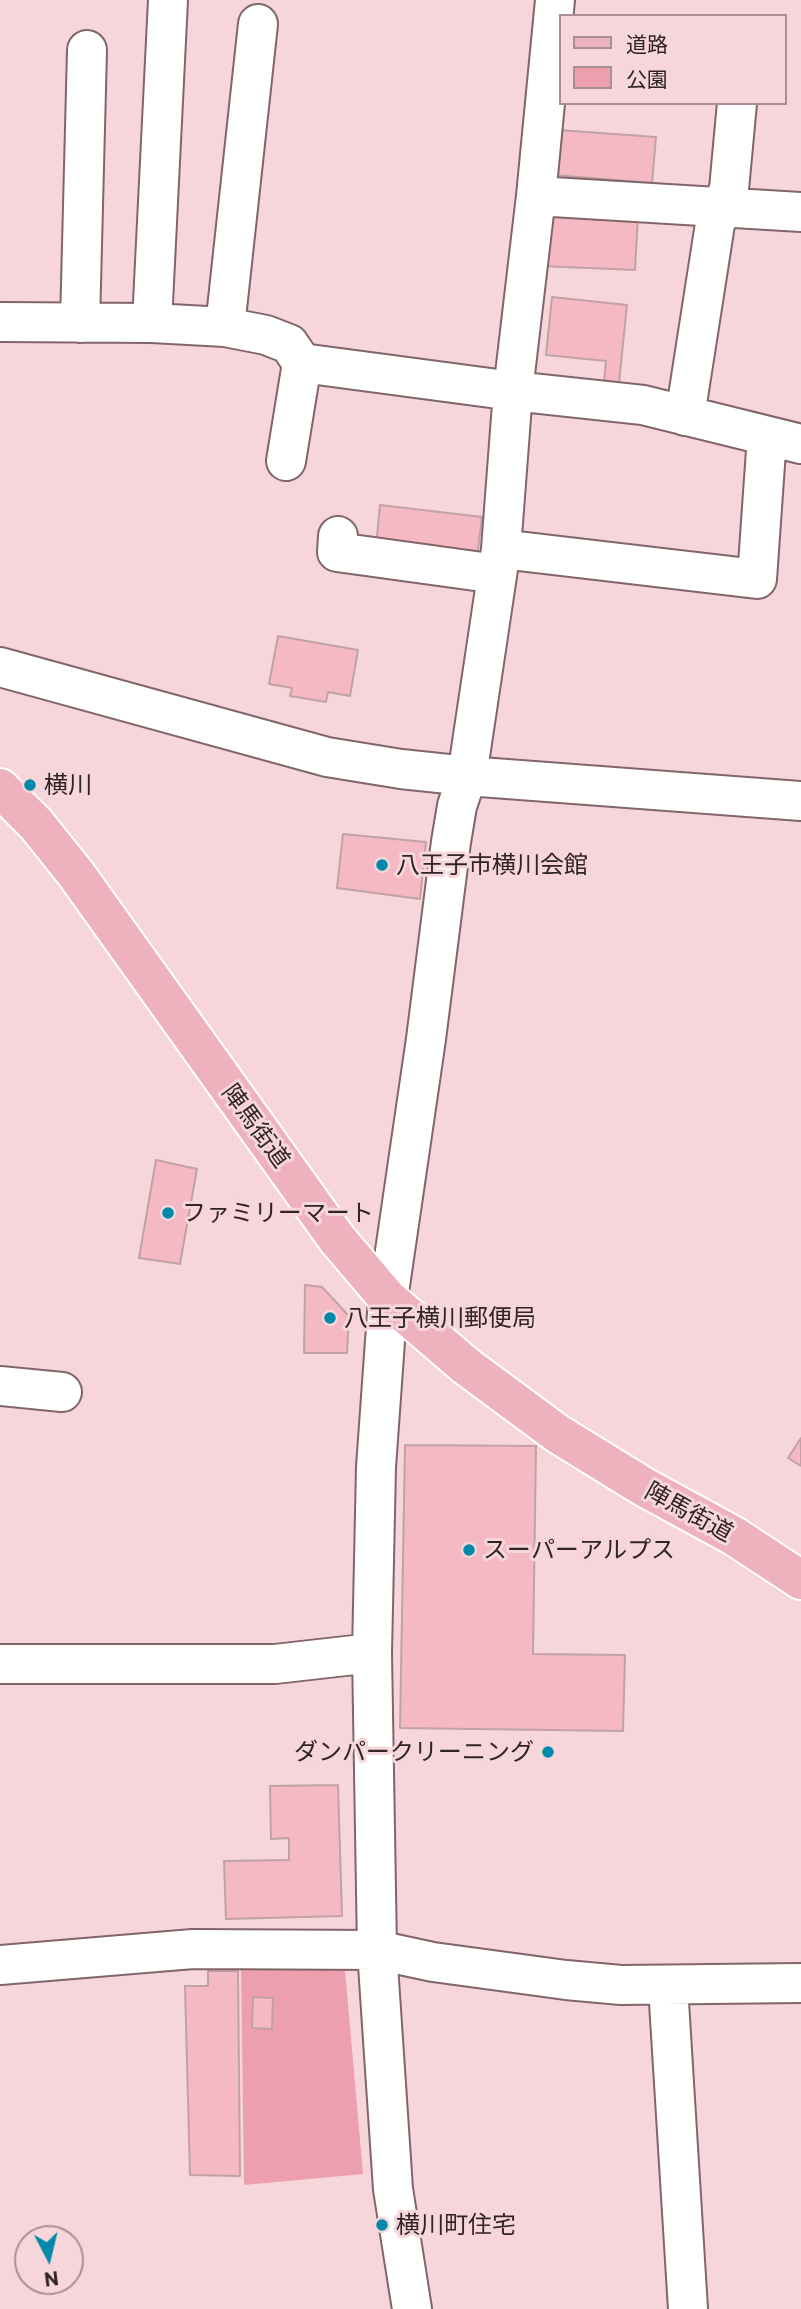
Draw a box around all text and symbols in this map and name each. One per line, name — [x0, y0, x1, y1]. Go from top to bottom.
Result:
legend — [560, 14, 787, 105]
text: 道路 — [626, 31, 668, 56]
text: 公園 — [626, 66, 668, 91]
place label: 横川 — [44, 771, 92, 799]
marker: 横川 — [22, 777, 38, 793]
place label: 八王子市横川会館 — [396, 851, 588, 879]
marker: 八王子市横川会館 — [374, 857, 390, 873]
street label: 陣馬街道 — [216, 1079, 296, 1173]
place label: ファミリーマート — [182, 1199, 374, 1227]
marker: ファミリーマート — [160, 1205, 176, 1221]
place label: 八王子横川郵便局 — [344, 1304, 536, 1332]
marker: 八王子横川郵便局 — [322, 1310, 338, 1326]
street label: 陣馬街道 — [640, 1476, 738, 1548]
place label: スーパーアルプス — [483, 1536, 675, 1564]
marker: スーパーアルプス — [461, 1542, 477, 1558]
place label: ダンパークリーニング — [294, 1738, 534, 1766]
marker: ダンパークリーニング — [540, 1744, 556, 1760]
place label: 横川町住宅 — [396, 2211, 516, 2239]
marker: 横川町住宅 — [374, 2217, 390, 2233]
north arrow — [14, 2225, 84, 2295]
text: N — [43, 2267, 60, 2292]

